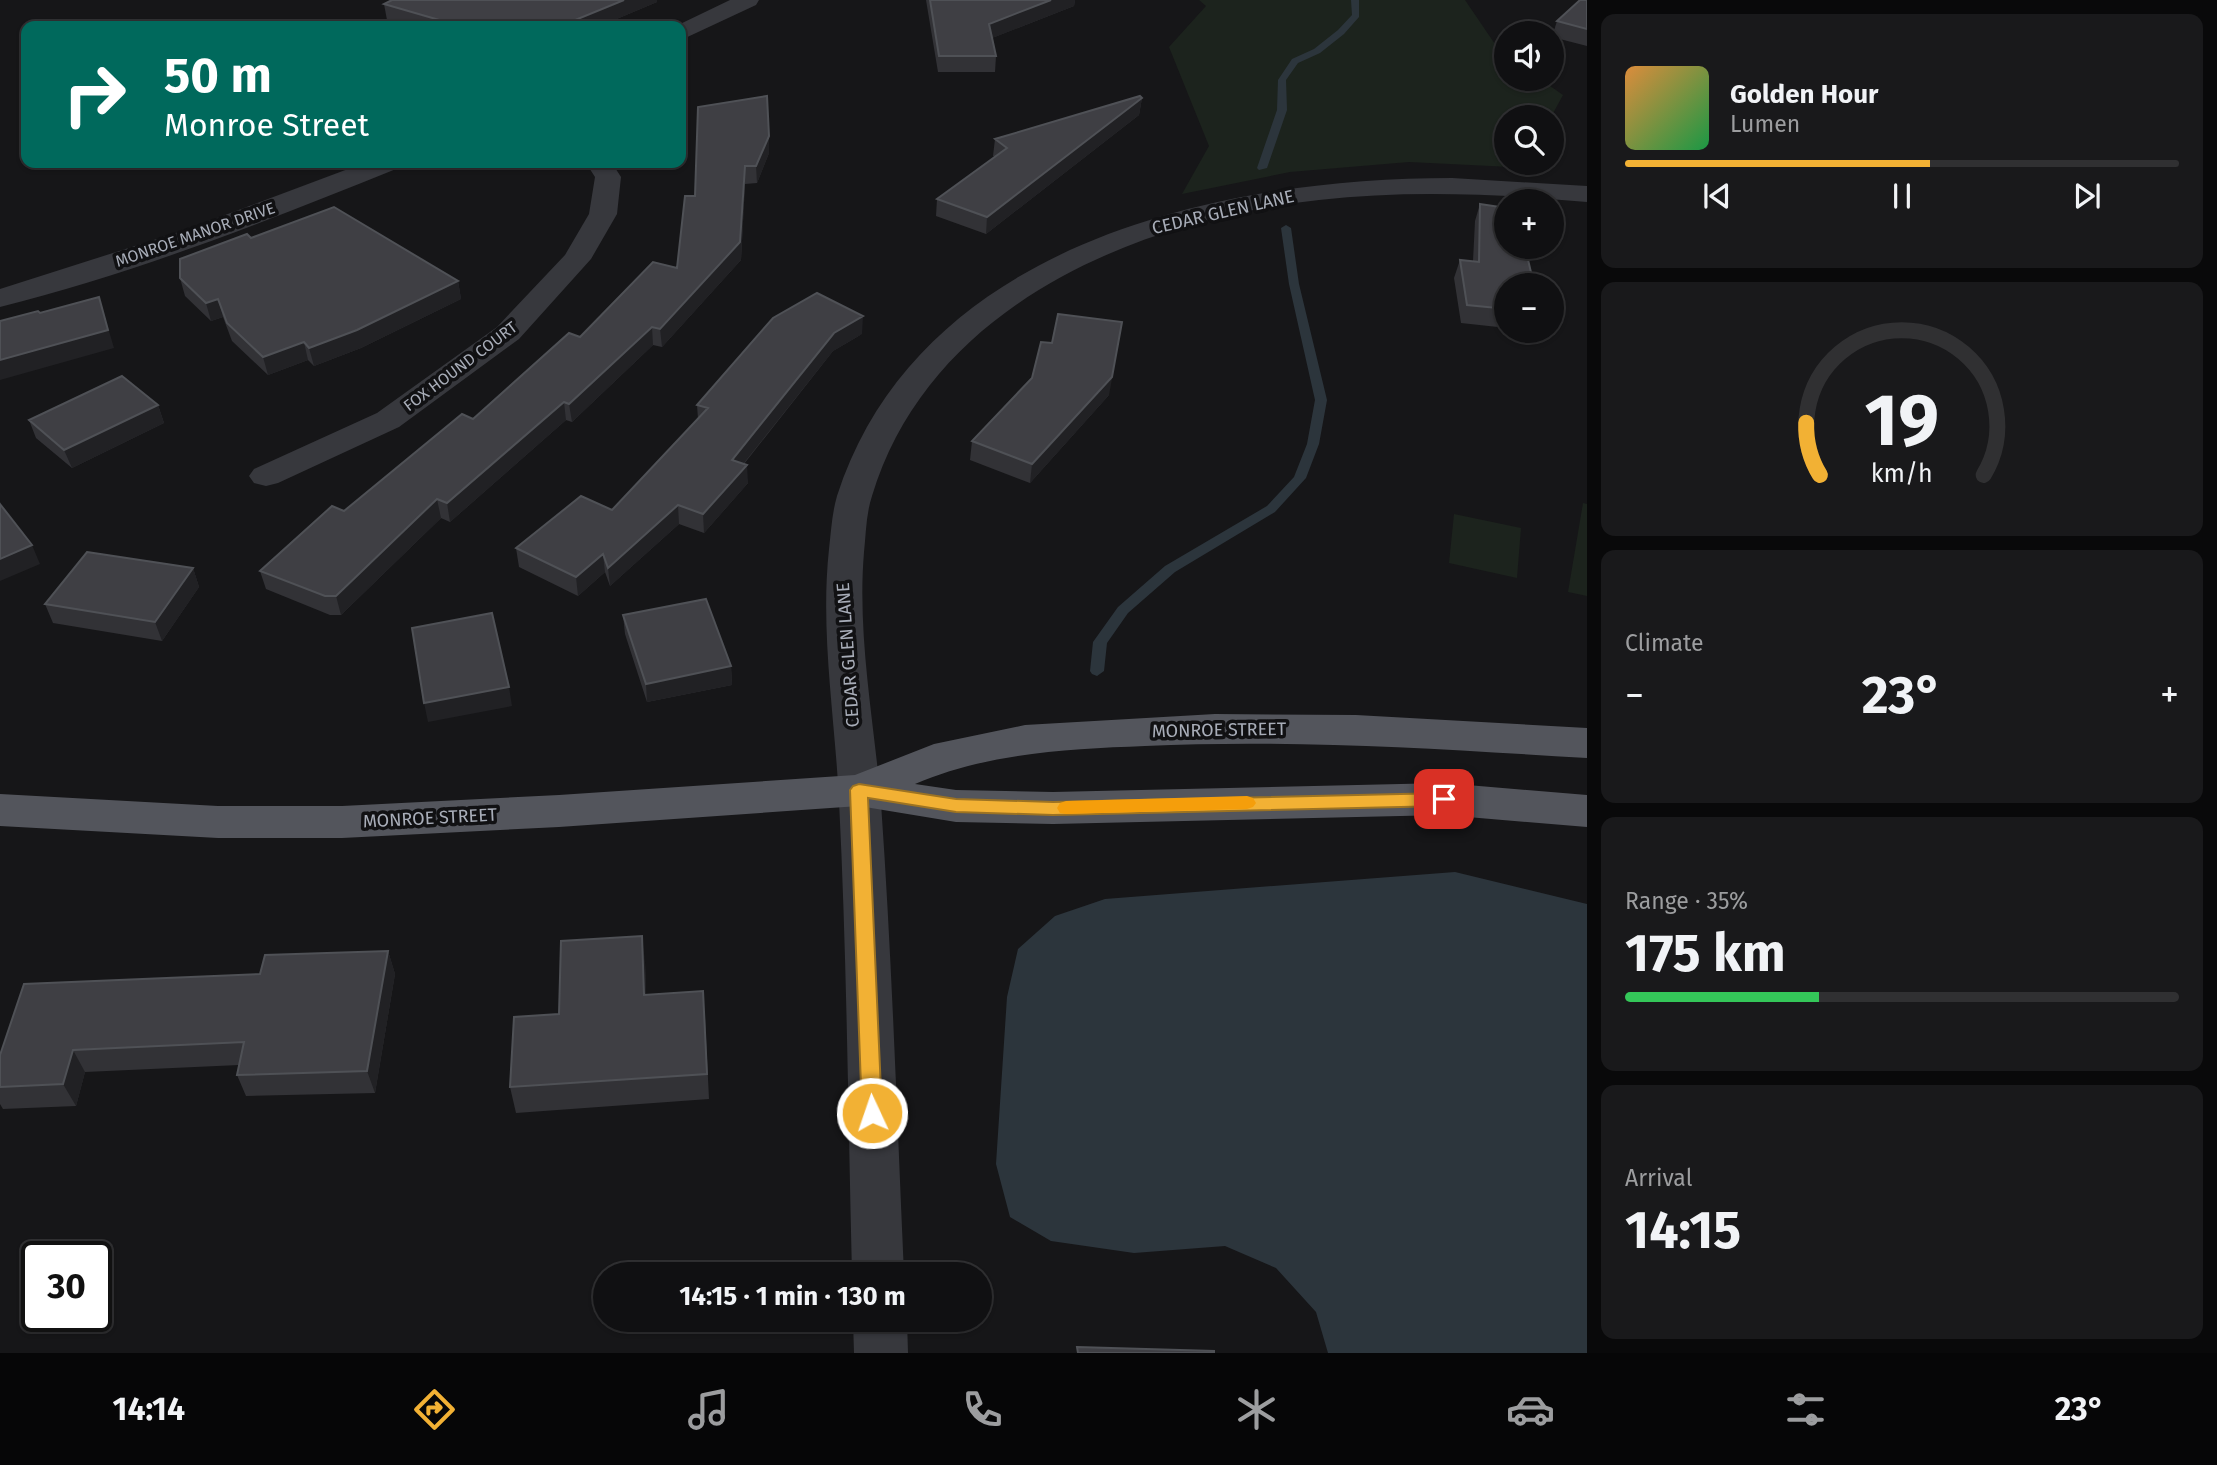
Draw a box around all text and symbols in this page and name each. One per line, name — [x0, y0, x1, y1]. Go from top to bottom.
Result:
map controls — [1494, 21, 1564, 343]
button: sound — [1494, 21, 1564, 91]
text: 50 m — [164, 46, 272, 105]
icon: right — [49, 49, 140, 140]
text: Golden Hour — [1730, 79, 1878, 110]
button: search — [1494, 105, 1564, 175]
text: Monroe Street — [164, 106, 369, 144]
text: Lumen — [1730, 110, 1800, 138]
icon: previous — [1698, 177, 1736, 215]
icon: pause — [1883, 177, 1921, 215]
icon: next — [2068, 177, 2106, 215]
street label: CEDAR GLEN LANE — [1150, 185, 1296, 239]
button: + — [1494, 189, 1564, 259]
street label: MONROE MANOR DRIVE — [113, 198, 277, 271]
button: − — [1494, 273, 1564, 343]
street label: FOX HOUND COURT — [400, 317, 521, 415]
text: 19 — [1865, 377, 1939, 464]
text: km/h — [1871, 458, 1933, 488]
street label: CEDAR GLEN LANE — [832, 582, 864, 728]
text: Climate — [1625, 629, 1704, 657]
text: 23° — [1862, 664, 1942, 727]
text: − — [1625, 672, 1644, 718]
text: + — [2160, 672, 2179, 718]
street label: MONROE STREET — [1152, 718, 1287, 742]
pin — [1414, 769, 1474, 829]
icon: arrive — [1425, 780, 1463, 818]
street label: MONROE STREET — [362, 803, 498, 833]
text: Range · 35% — [1625, 887, 1748, 915]
text: 175 km — [1625, 922, 1786, 985]
position arrow — [835, 1076, 909, 1150]
text: Arrival — [1625, 1164, 1692, 1192]
text: 14:15 — [1625, 1199, 1741, 1262]
speed limit sign: 30 — [21, 1241, 112, 1332]
text: 14:15 · 1 min · 130 m — [679, 1281, 906, 1312]
icon: directions — [410, 1385, 459, 1434]
icon: music — [684, 1385, 733, 1434]
icon: phone — [958, 1385, 1007, 1434]
icon: climate — [1232, 1385, 1281, 1434]
icon: car — [1506, 1385, 1555, 1434]
icon: filters — [1781, 1385, 1830, 1434]
text: 14:14 — [113, 1390, 185, 1428]
text: 23° — [2055, 1390, 2104, 1428]

